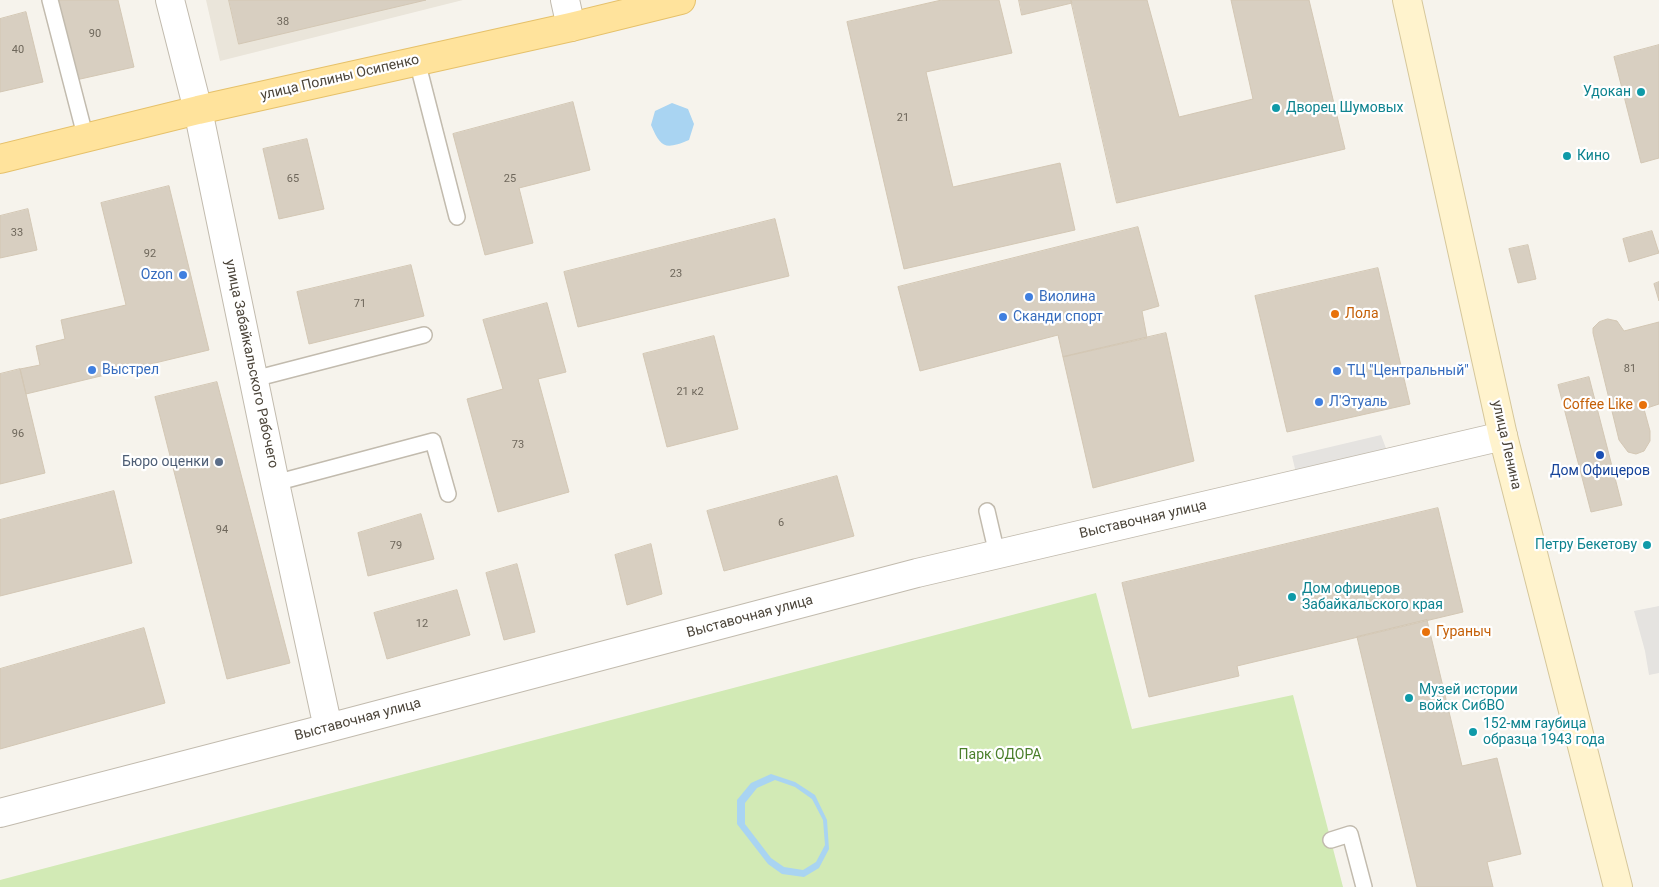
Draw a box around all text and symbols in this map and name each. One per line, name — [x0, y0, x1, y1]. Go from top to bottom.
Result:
house number: 38 — [277, 15, 289, 29]
house number: 90 — [89, 27, 101, 41]
house number: 40 — [12, 43, 24, 57]
street label: улица Полины Осипенко — [259, 52, 421, 104]
place label: Удокан — [1583, 84, 1631, 100]
marker: Удокан — [1635, 86, 1647, 98]
place label: Дворец Шумовых — [1286, 100, 1404, 116]
marker: Дворец Шумовых — [1270, 102, 1282, 114]
house number: 21 — [897, 111, 909, 125]
place label: Кино — [1577, 148, 1610, 164]
marker: Кино — [1561, 150, 1573, 162]
house number: 65 — [287, 172, 299, 186]
house number: 25 — [504, 172, 516, 186]
house number: 33 — [11, 226, 23, 240]
house number: 92 — [144, 247, 156, 261]
street label: улица Забайкальского Рабочего — [221, 258, 281, 470]
place label: Ozon — [141, 267, 173, 283]
house number: 23 — [670, 267, 682, 281]
marker: Ozon — [177, 269, 189, 281]
place label: Виолина — [1039, 289, 1096, 305]
marker: Виолина — [1023, 291, 1035, 303]
house number: 71 — [354, 297, 366, 311]
place label: Лола — [1345, 306, 1378, 322]
marker: Лола — [1329, 308, 1341, 320]
place label: Сканди спорт — [1013, 309, 1103, 325]
marker: Сканди спорт — [997, 311, 1009, 323]
place label: Выстрел — [102, 362, 159, 378]
house number: 81 — [1624, 362, 1636, 376]
place label: ТЦ "Центральный" — [1347, 363, 1469, 379]
marker: Выстрел — [86, 364, 98, 376]
marker: ТЦ "Центральный" — [1331, 365, 1343, 377]
house number: 21 к2 — [676, 385, 704, 399]
place label: Л'Этуаль — [1329, 394, 1387, 410]
marker: Л'Этуаль — [1313, 396, 1325, 408]
place label: Coffee Like — [1563, 397, 1633, 413]
street label: улица Ленина — [1488, 399, 1524, 491]
marker: Coffee Like — [1637, 399, 1649, 411]
house number: 96 — [12, 427, 24, 441]
house number: 73 — [512, 438, 524, 452]
marker: Дом Офицеров — [1594, 449, 1606, 461]
place label: Бюро оценки — [122, 454, 209, 470]
marker: Бюро оценки — [213, 456, 225, 468]
place label: Дом Офицеров — [1550, 463, 1650, 479]
street label: Выставочная улица — [1078, 497, 1208, 543]
house number: 6 — [778, 516, 784, 530]
house number: 94 — [216, 523, 228, 537]
place label: Петру Бекетову — [1535, 537, 1637, 553]
house number: 79 — [390, 539, 402, 553]
marker: Петру Бекетову — [1641, 539, 1653, 551]
place label: Дом офицеров Забайкальского края — [1302, 581, 1443, 614]
marker: Дом офицеров Забайкальского края — [1286, 591, 1298, 603]
street label: Выставочная улица — [685, 592, 815, 642]
house number: 12 — [416, 617, 428, 631]
place label: Гураныч — [1436, 624, 1491, 640]
marker: Гураныч — [1420, 626, 1432, 638]
place label: Музей истории войск СибВО — [1419, 682, 1518, 714]
marker: Музей истории войск СибВО — [1403, 692, 1415, 704]
street label: Выставочная улица — [293, 695, 423, 745]
place label: 152-мм гаубица образца 1943 года — [1483, 716, 1605, 749]
marker: 152-мм гаубица образца 1943 года — [1467, 726, 1479, 738]
park label: Парк ОДОРА — [959, 747, 1041, 763]

